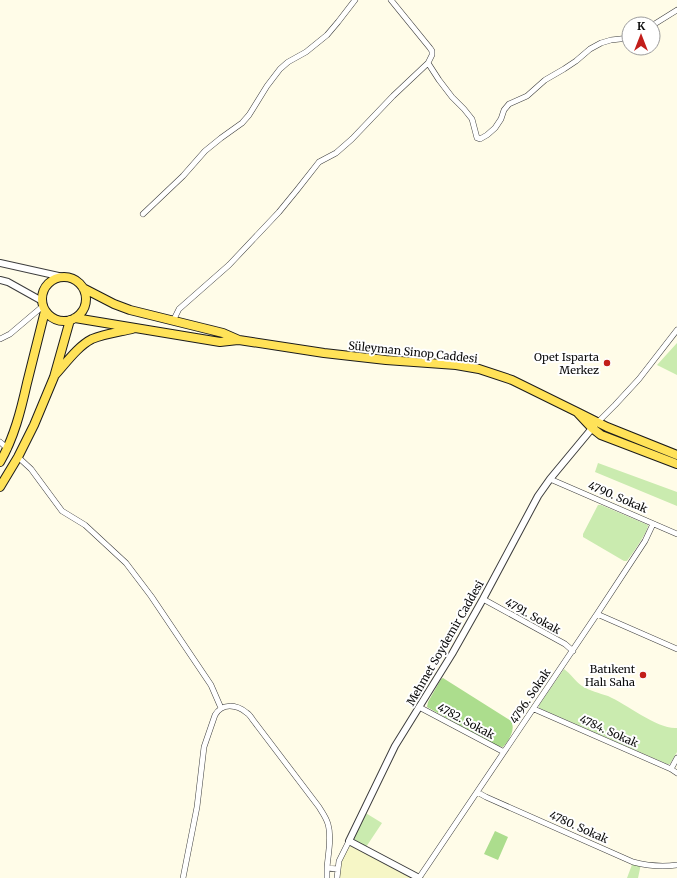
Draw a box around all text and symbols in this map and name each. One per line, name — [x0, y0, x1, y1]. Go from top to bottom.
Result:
north arrow — [621, 16, 661, 56]
text: K — [637, 19, 646, 33]
street label: Süleyman Sinop Caddesi — [348, 338, 479, 366]
place label: Opet Isparta Merkez — [534, 350, 599, 377]
marker: Opet Isparta Merkez — [602, 358, 612, 368]
street label: 4790. Sokak — [586, 478, 650, 516]
street label: Mehmet Soydemir Caddesi — [403, 578, 487, 708]
street label: 4791. Sokak — [503, 595, 563, 637]
place label: Batıkent Halı Saha — [585, 662, 636, 689]
street label: 4796. Sokak — [507, 666, 553, 726]
marker: Batıkent Halı Saha — [638, 670, 648, 680]
street label: 4782. Sokak — [435, 700, 497, 742]
street label: 4784. Sokak — [577, 712, 641, 750]
street label: 4780. Sokak — [547, 808, 611, 846]

